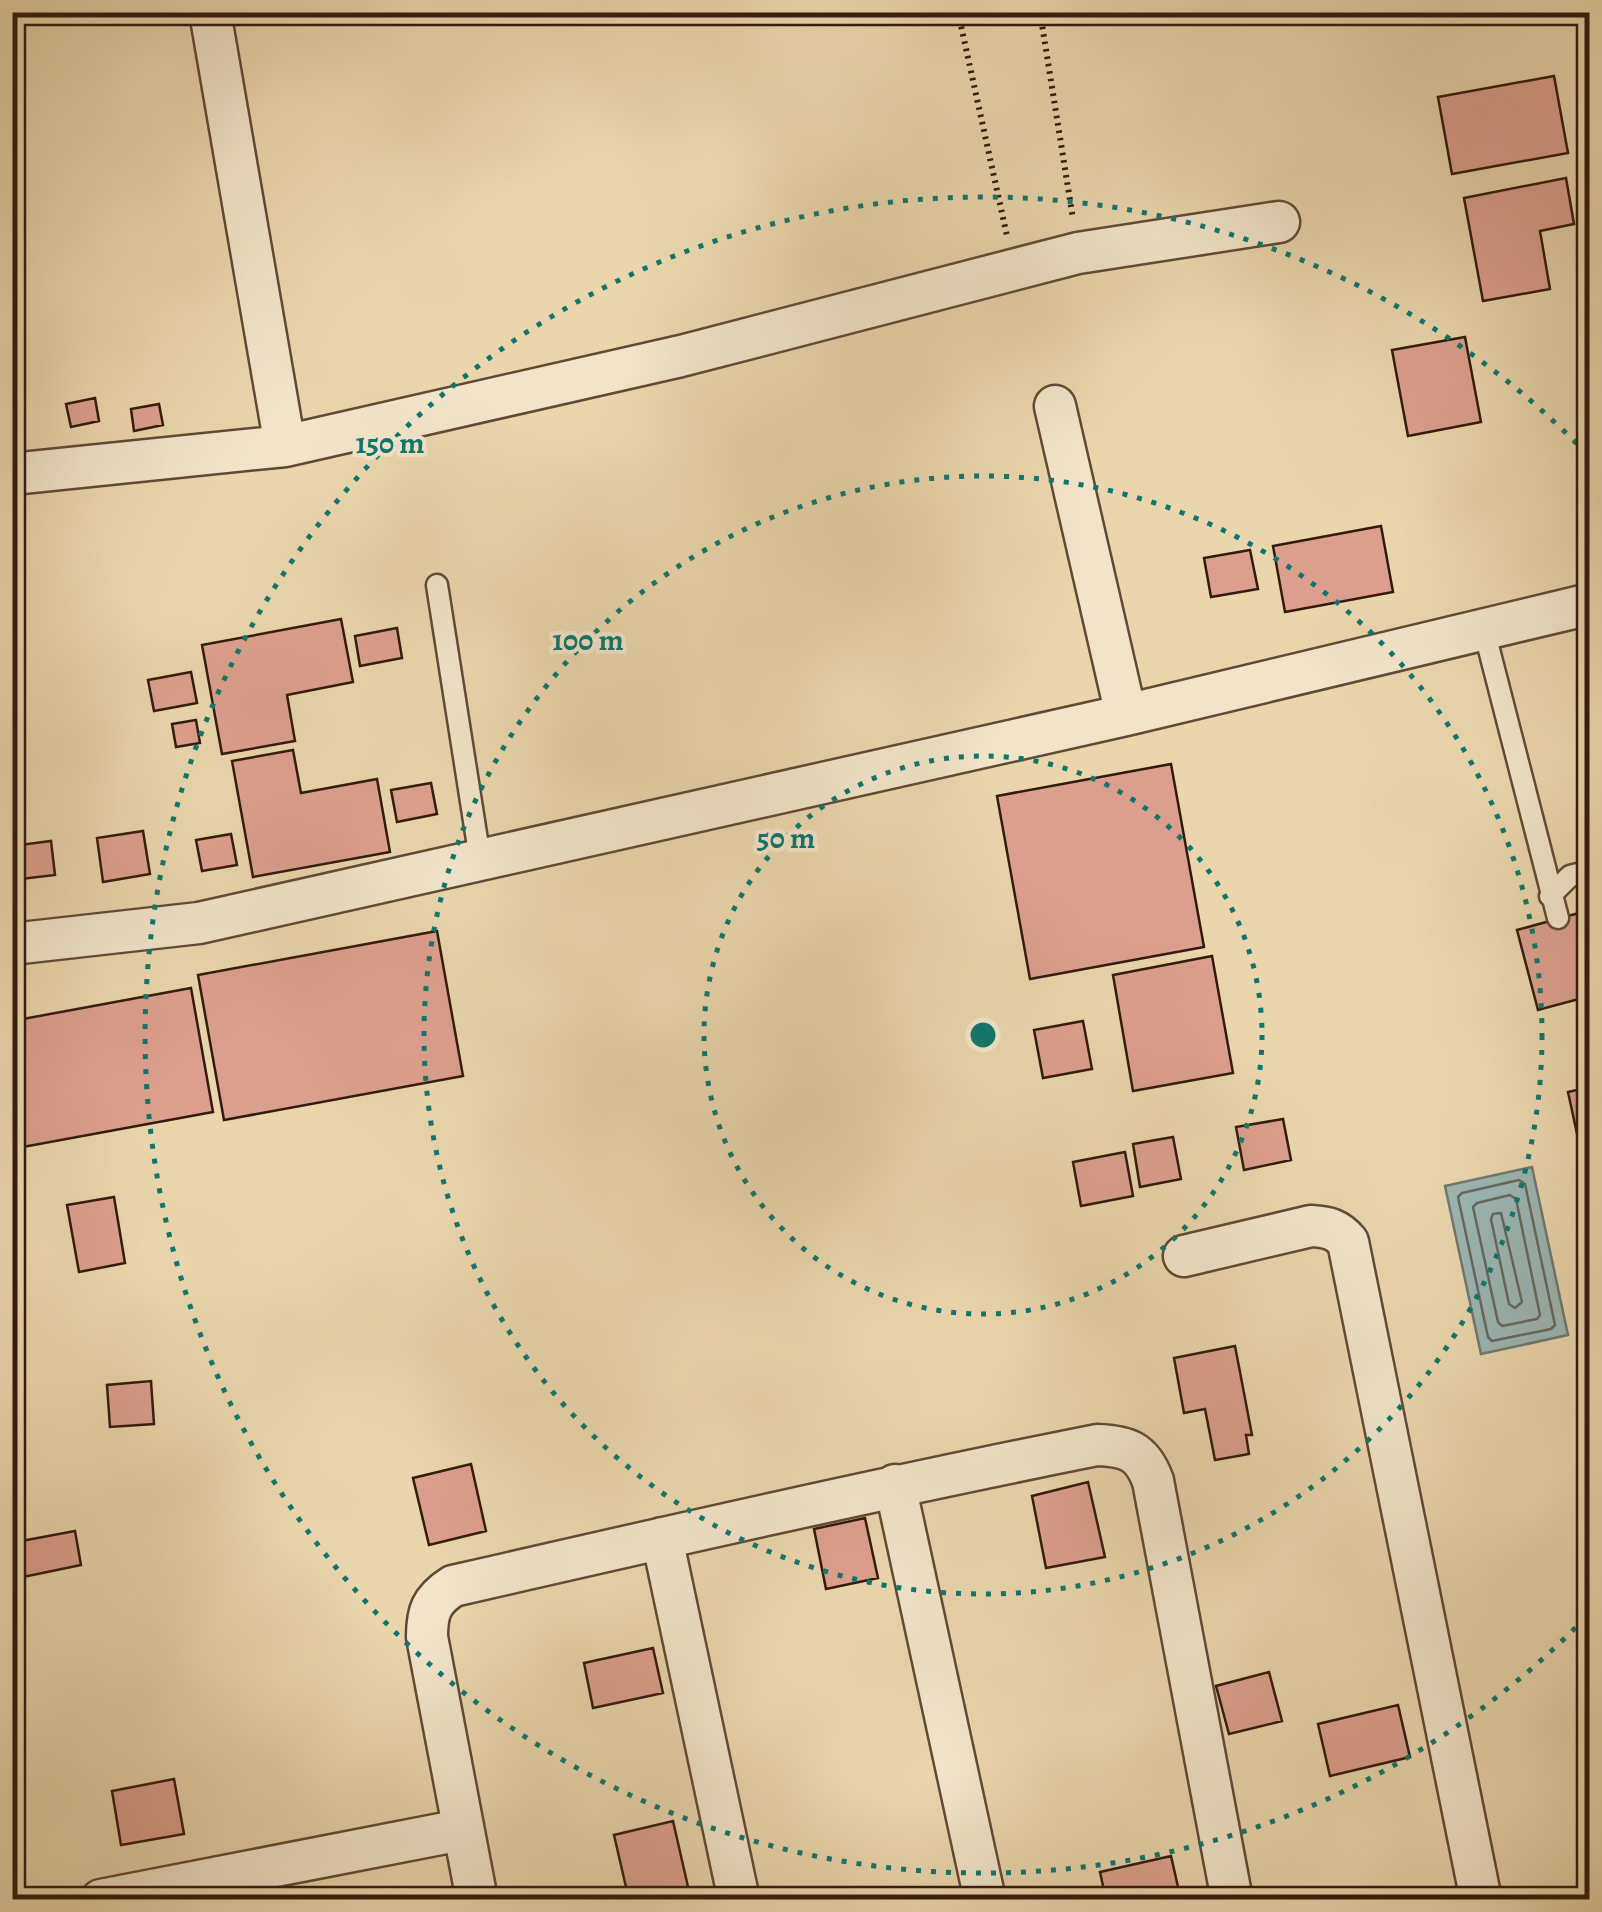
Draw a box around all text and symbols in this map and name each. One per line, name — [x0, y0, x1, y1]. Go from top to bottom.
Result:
text: 150 m — [356, 423, 425, 463]
text: 100 m — [552, 620, 624, 660]
text: 50 m — [757, 818, 815, 858]
centre of rings — [965, 1017, 1001, 1053]

